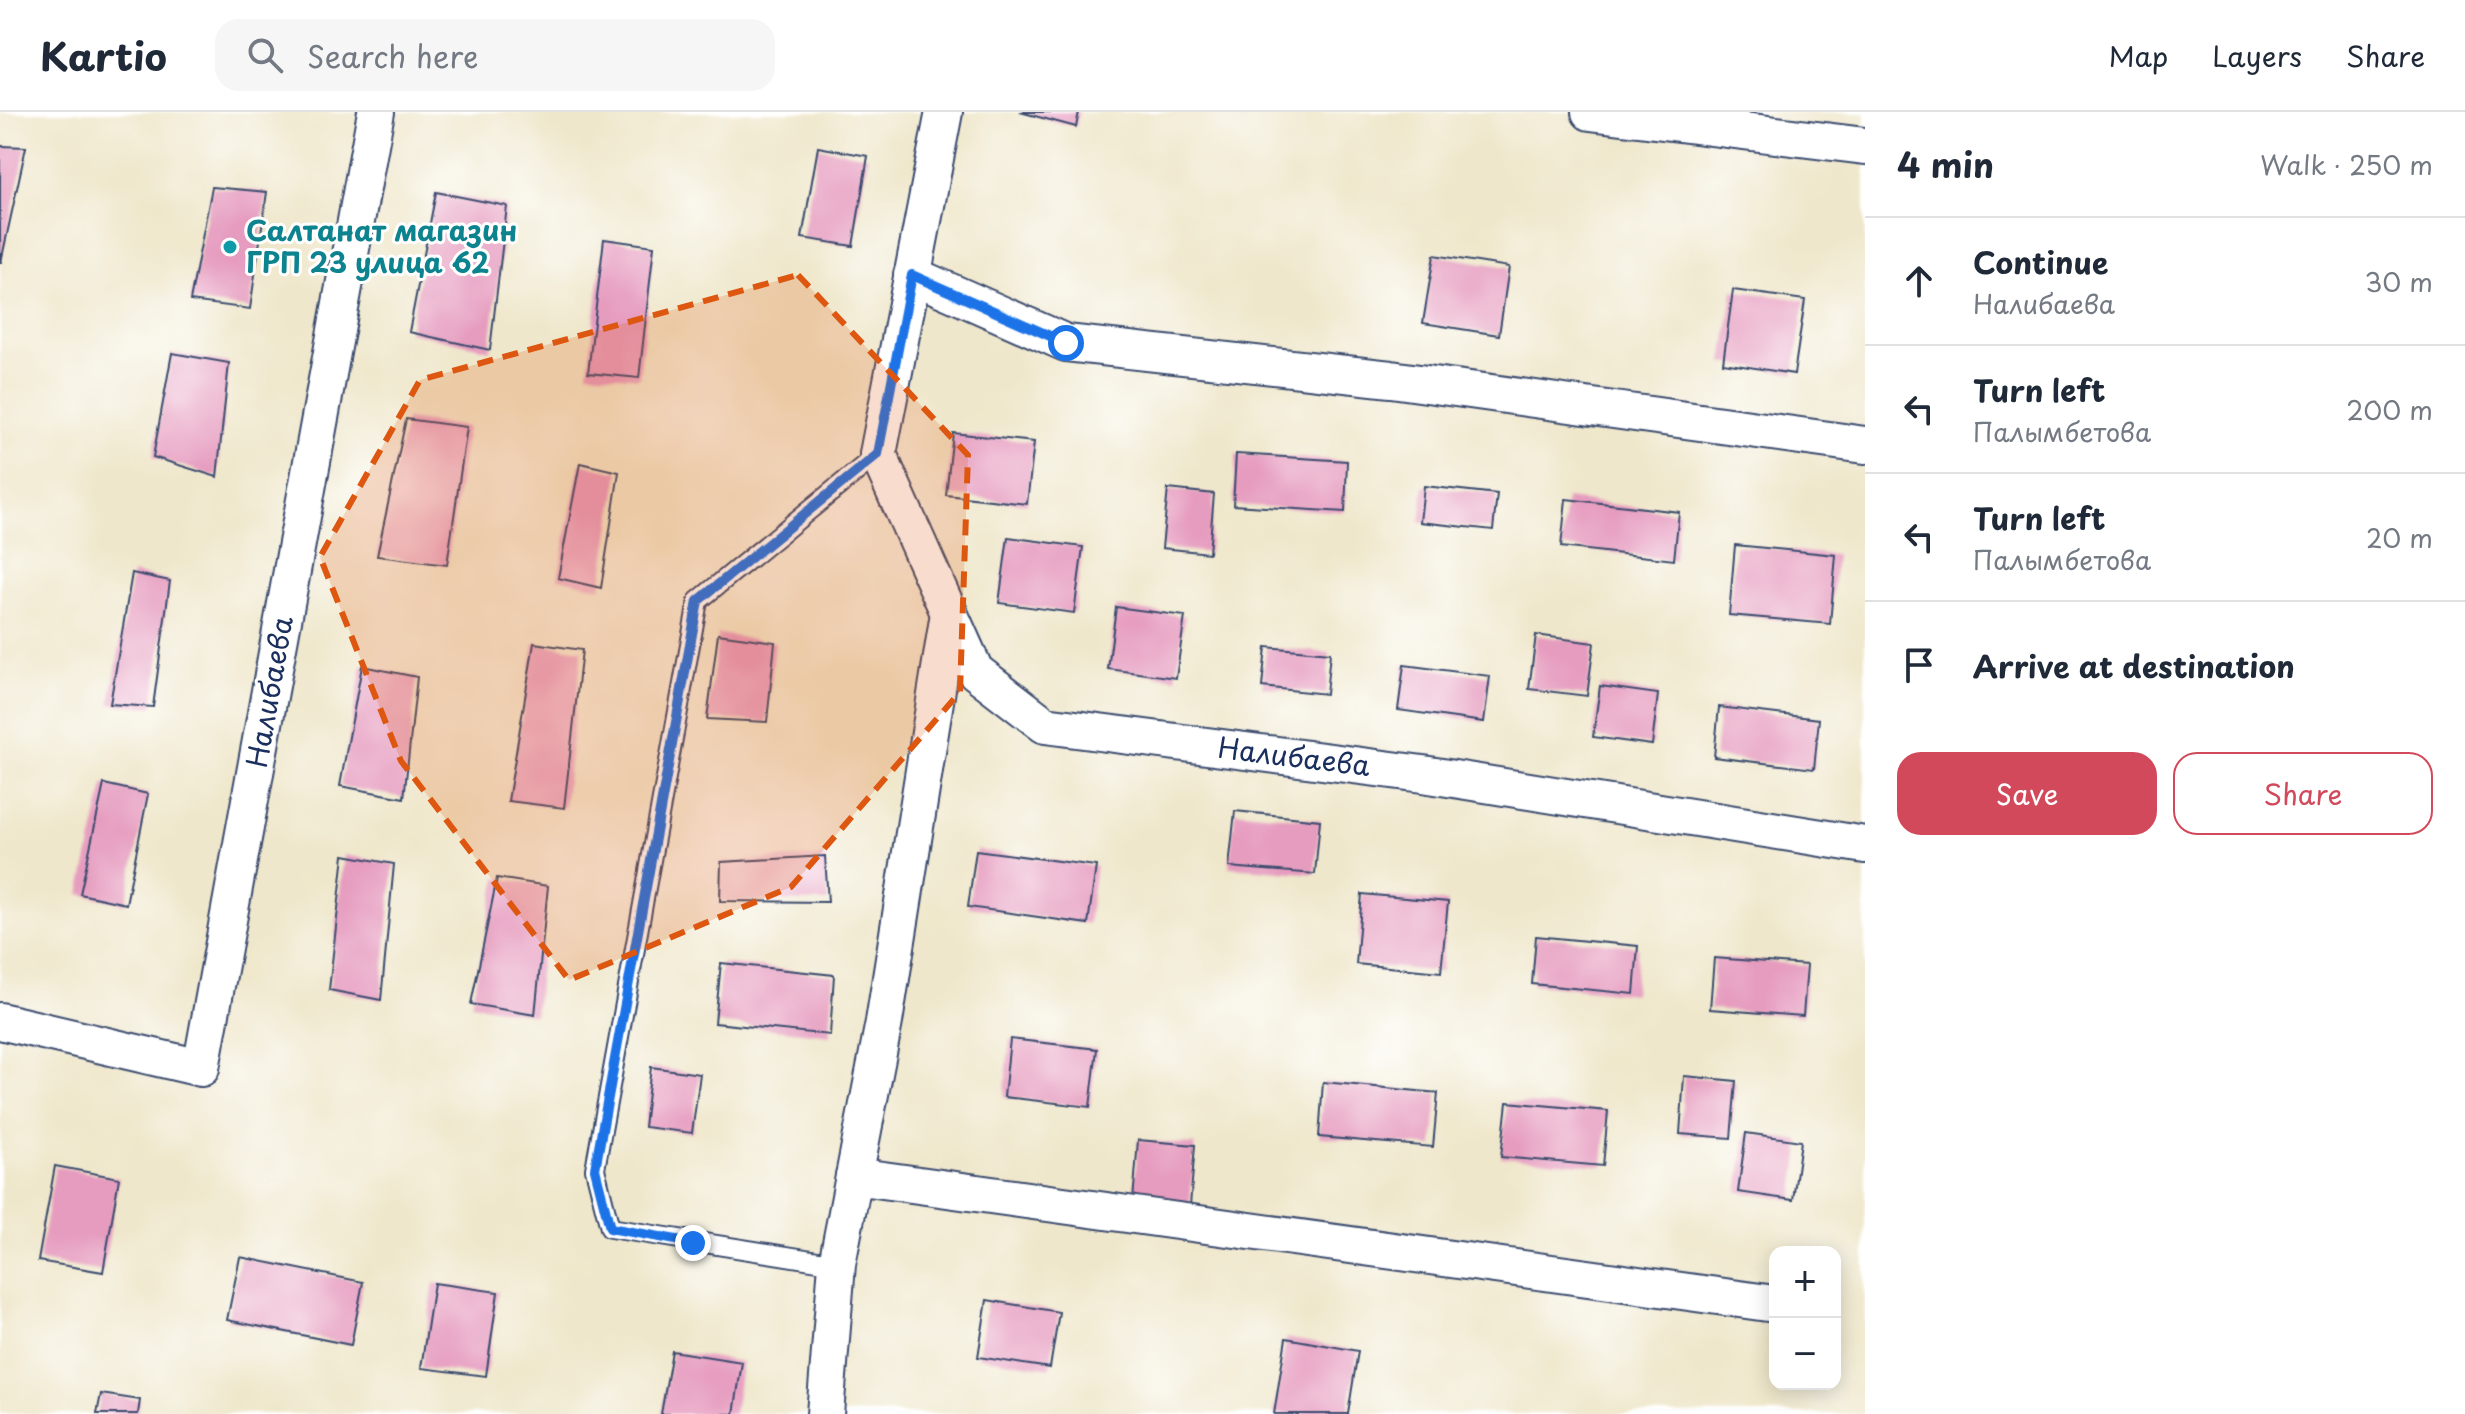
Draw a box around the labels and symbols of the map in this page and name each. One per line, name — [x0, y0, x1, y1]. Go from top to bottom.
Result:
place label: Салтанат магазин ГРП 23 улица 62 — [246, 208, 517, 283]
marker: Салтанат магазин ГРП 23 улица 62 — [221, 238, 239, 256]
route start — [1048, 325, 1084, 361]
street label: Налибаева — [234, 612, 303, 771]
street label: Налибаева — [1216, 725, 1373, 786]
route end — [675, 1225, 711, 1261]

